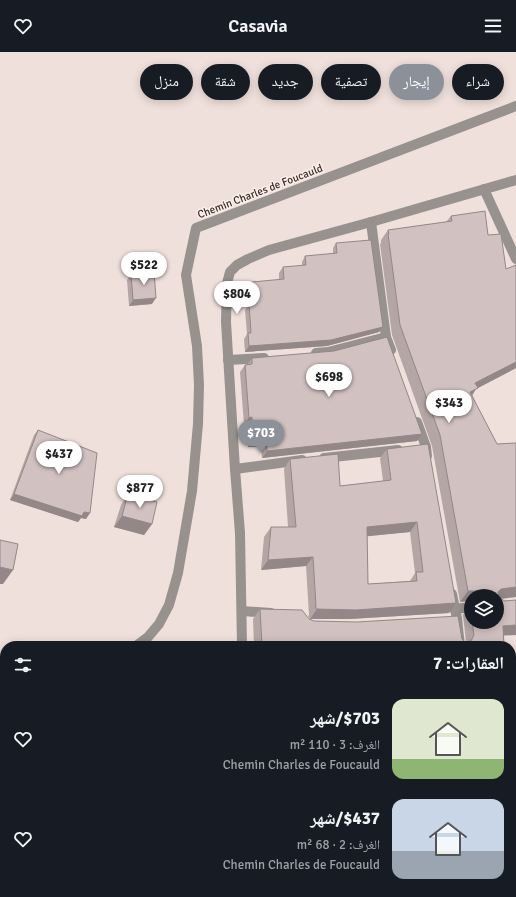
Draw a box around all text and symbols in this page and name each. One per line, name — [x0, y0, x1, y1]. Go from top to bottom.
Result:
icon: heart — [12, 15, 34, 37]
text: Casavia — [228, 15, 288, 37]
icon: menu — [482, 15, 504, 37]
chip: منزل — [140, 64, 193, 100]
chip: شقة — [201, 64, 250, 100]
chip: جديد — [258, 64, 313, 100]
chip: تصفية — [321, 64, 381, 100]
chip: إيجار — [389, 64, 444, 100]
chip: شراء — [452, 64, 504, 100]
street label: Chemin Charles de Foucauld — [196, 161, 325, 221]
pin: $522 — [120, 252, 168, 286]
text: $522 — [130, 257, 158, 273]
pin: $804 — [213, 281, 261, 315]
text: $804 — [223, 286, 251, 302]
pin: $698 — [305, 364, 353, 398]
text: $698 — [315, 369, 343, 385]
pin: $343 — [425, 390, 473, 424]
text: $343 — [435, 395, 463, 411]
pin: $703 — [237, 420, 285, 454]
text: $703 — [247, 425, 275, 441]
pin: $437 — [35, 441, 83, 475]
text: $437 — [45, 446, 73, 462]
pin: $877 — [116, 475, 164, 509]
text: $877 — [126, 480, 154, 496]
map controls — [464, 589, 504, 629]
button: layers — [464, 589, 504, 629]
text: العقارات: 7 — [433, 653, 504, 674]
icon: filters — [12, 654, 34, 676]
text: $703/شهر — [310, 708, 380, 729]
icon: home — [424, 715, 472, 763]
icon: heart — [12, 728, 34, 750]
text: الغرف: 3 · 110 m² — [290, 737, 380, 753]
text: Chemin Charles de Foucauld — [223, 757, 380, 773]
text: $437/شهر — [310, 808, 380, 829]
icon: home — [424, 815, 472, 863]
icon: heart — [12, 828, 34, 850]
text: الغرف: 2 · 68 m² — [297, 837, 380, 853]
text: Chemin Charles de Foucauld — [223, 857, 380, 873]

